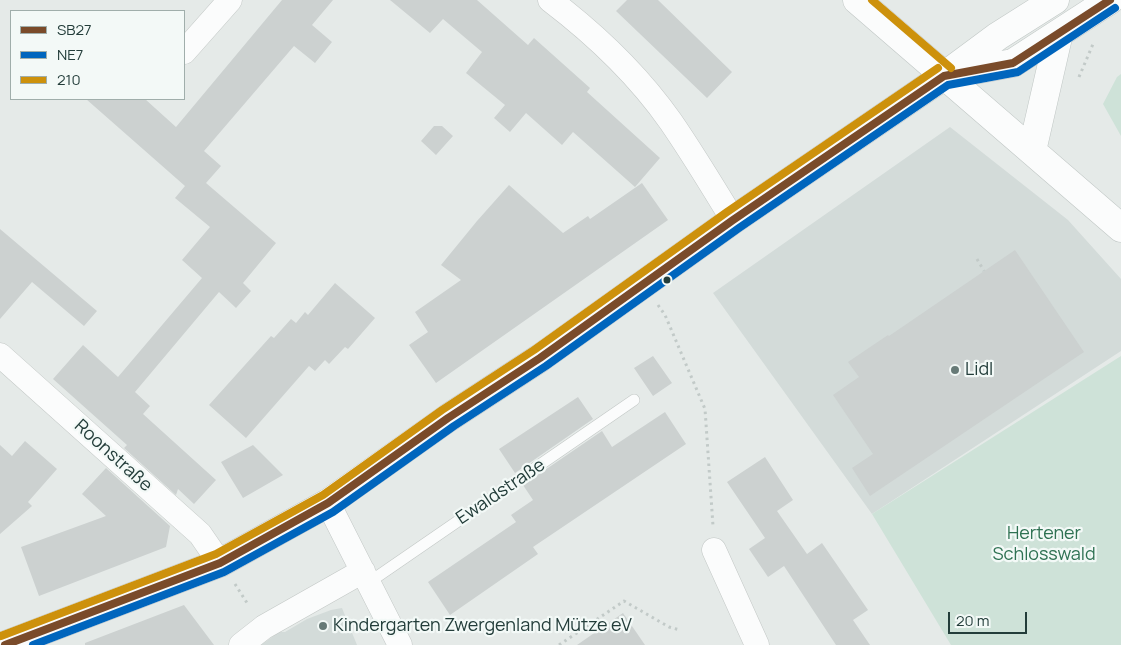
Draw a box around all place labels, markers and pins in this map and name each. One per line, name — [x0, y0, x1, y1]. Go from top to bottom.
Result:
unlabelled marker — [662, 275, 672, 285]
place label: Lidl — [965, 359, 993, 381]
marker: Lidl — [949, 364, 961, 376]
place label: Kindergarten Zwergenland Mütze eV — [333, 615, 632, 637]
marker: Kindergarten Zwergenland Mütze eV — [317, 620, 329, 632]

